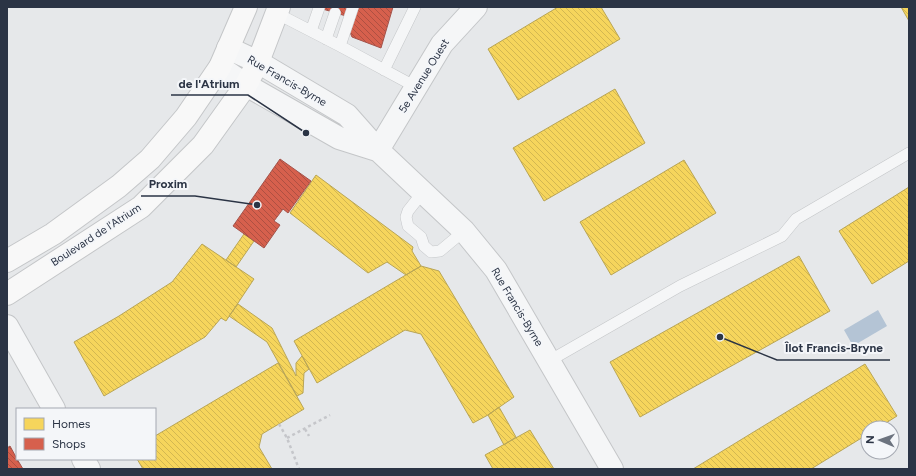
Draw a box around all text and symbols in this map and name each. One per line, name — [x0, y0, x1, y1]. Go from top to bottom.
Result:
street label: 5e Avenue Ouest — [396, 37, 452, 115]
street label: Rue Francis-Byrne — [245, 53, 329, 109]
callout: de l'Atrium — [171, 71, 248, 95]
text: de l'Atrium — [179, 77, 239, 91]
callout: Proxim — [141, 172, 195, 196]
text: Proxim — [149, 177, 187, 191]
street label: Boulevard de l'Atrium — [49, 201, 143, 269]
street label: Rue Francis-Byrne — [488, 265, 546, 349]
callout: Îlot Francis-Bryne — [777, 336, 890, 360]
text: Îlot Francis-Bryne — [784, 341, 883, 355]
legend — [16, 408, 156, 460]
text: Homes — [52, 417, 91, 431]
north arrow — [860, 420, 900, 460]
text: N — [864, 435, 877, 444]
text: Shops — [52, 437, 86, 451]

